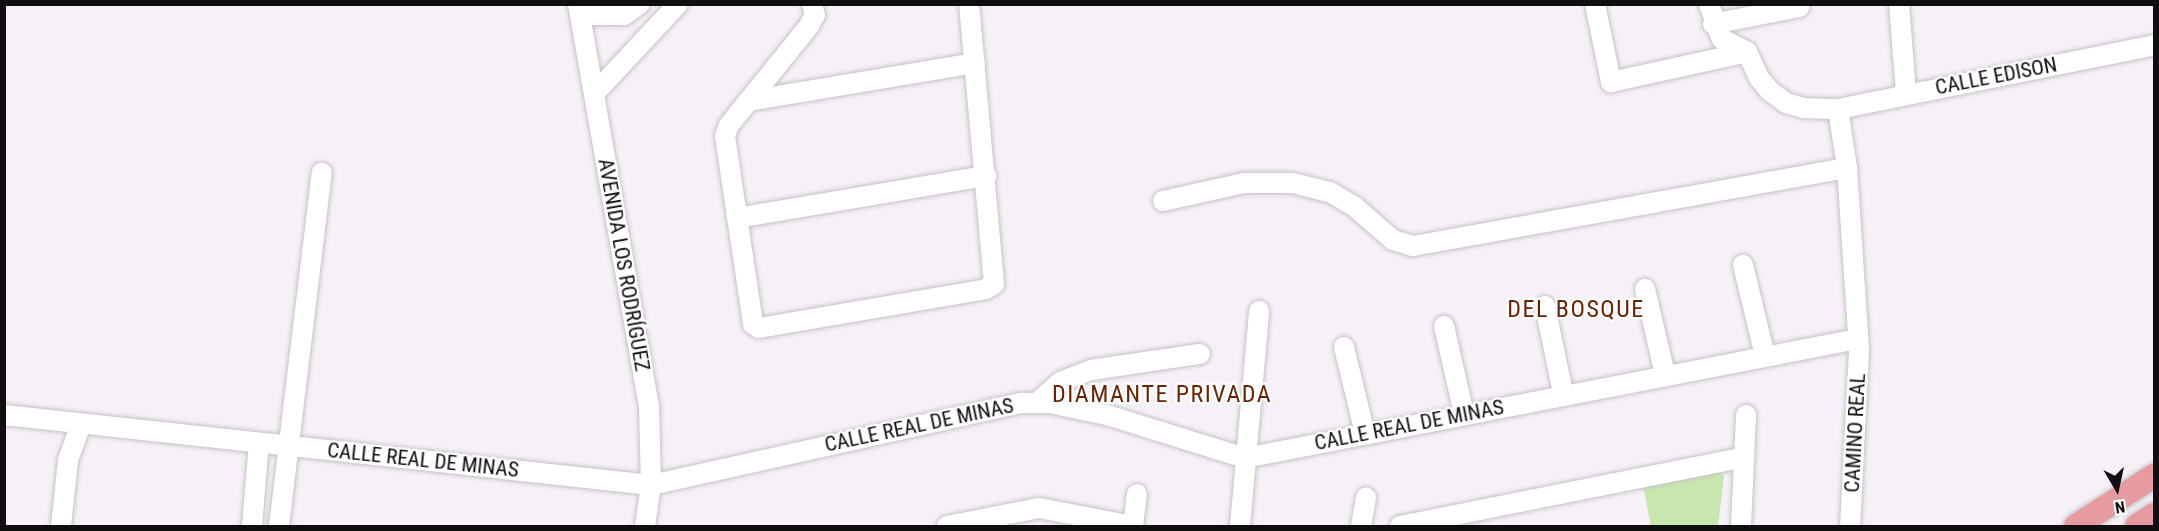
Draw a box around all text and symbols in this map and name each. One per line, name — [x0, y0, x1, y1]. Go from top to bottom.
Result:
street label: CALLE EDISON — [1933, 52, 2059, 100]
street label: AVENIDA LOS RODRÍGUEZ — [593, 157, 655, 373]
district label: DEL BOSQUE — [1507, 296, 1645, 324]
street label: CAMINO REAL — [1839, 373, 1871, 493]
district label: DIAMANTE PRIVADA — [1052, 381, 1272, 409]
street label: CALLE REAL DE MINAS — [822, 393, 1016, 457]
street label: CALLE REAL DE MINAS — [1312, 394, 1506, 456]
street label: CALLE REAL DE MINAS — [326, 437, 520, 483]
north arrow — [2087, 459, 2147, 519]
text: N — [2114, 497, 2126, 517]

